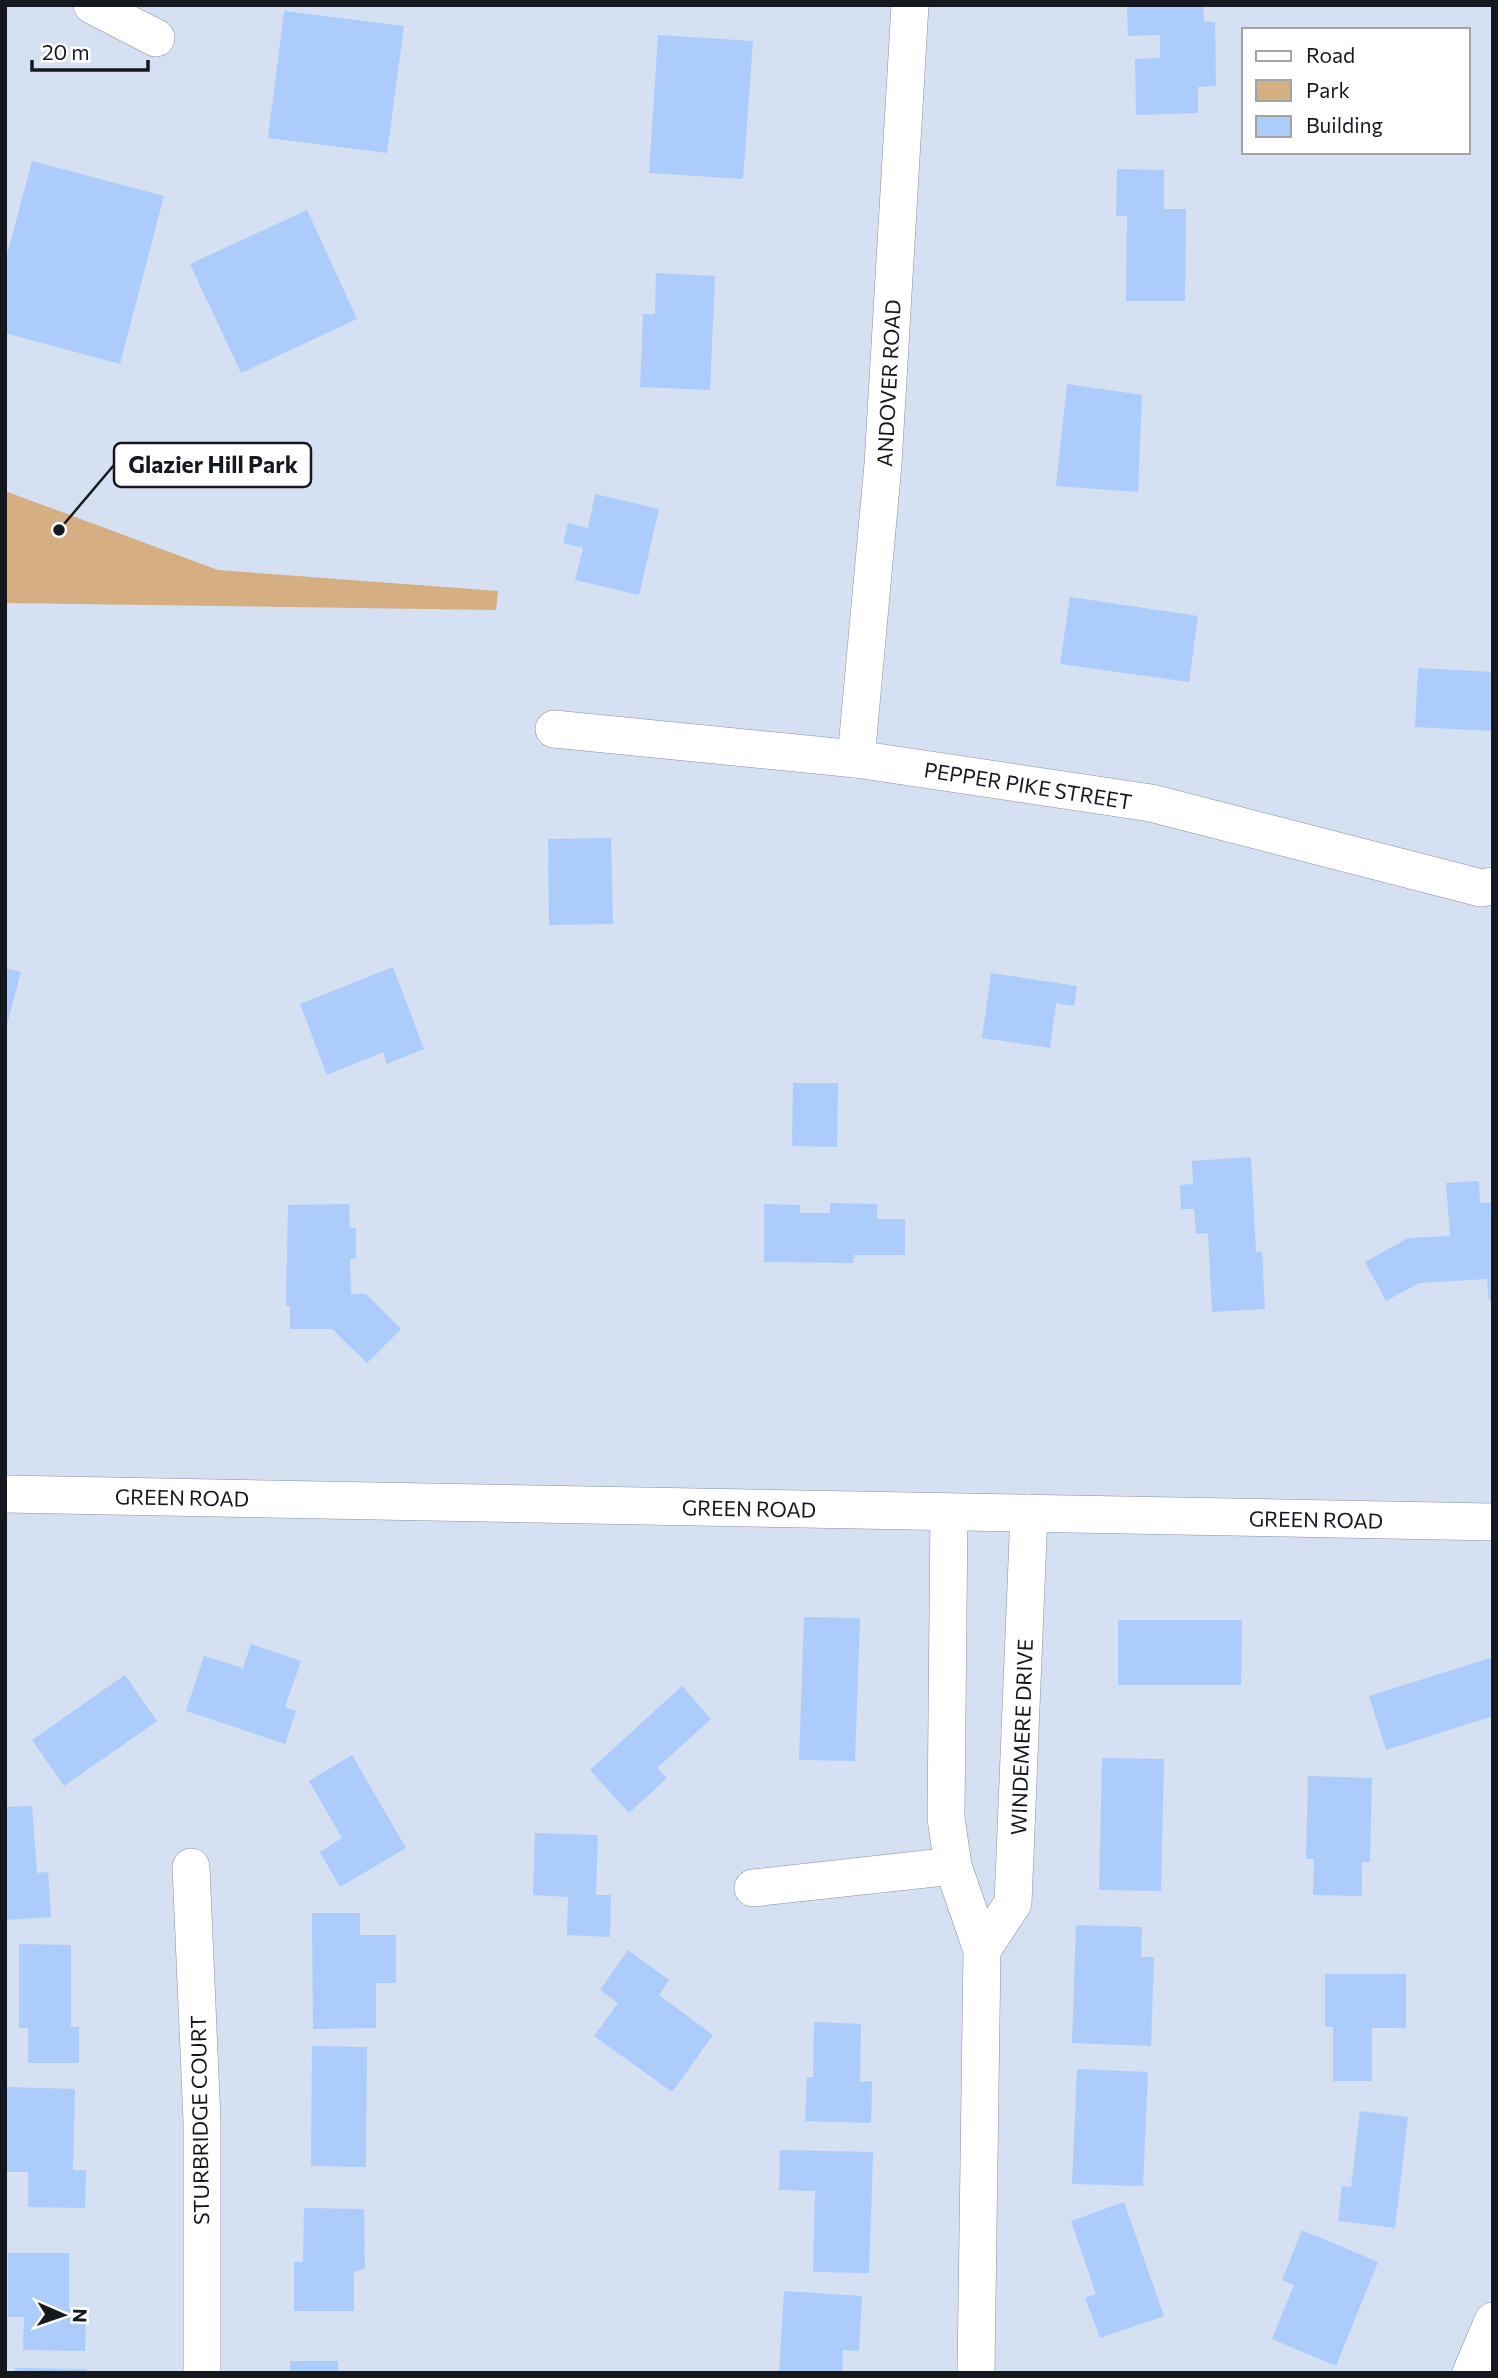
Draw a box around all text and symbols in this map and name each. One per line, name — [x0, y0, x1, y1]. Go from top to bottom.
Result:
scale bar — [32, 28, 147, 72]
legend — [1242, 28, 1470, 154]
text: 20 m — [42, 39, 90, 64]
text: Road — [1306, 42, 1355, 67]
text: Park — [1306, 77, 1350, 102]
text: Building — [1306, 112, 1383, 137]
street label: ANDOVER ROAD — [871, 299, 905, 467]
callout: Glazier Hill Park — [114, 443, 311, 487]
text: Glazier Hill Park — [128, 450, 298, 478]
street label: PEPPER PIKE STREET — [922, 756, 1134, 814]
street label: GREEN ROAD — [115, 1483, 249, 1511]
street label: GREEN ROAD — [682, 1494, 816, 1522]
street label: GREEN ROAD — [1249, 1505, 1383, 1533]
street label: WINDEMERE DRIVE — [1005, 1638, 1037, 1836]
street label: STURBRIDGE COURT — [185, 2015, 213, 2225]
north arrow — [28, 2280, 98, 2350]
text: N — [69, 2308, 92, 2323]

